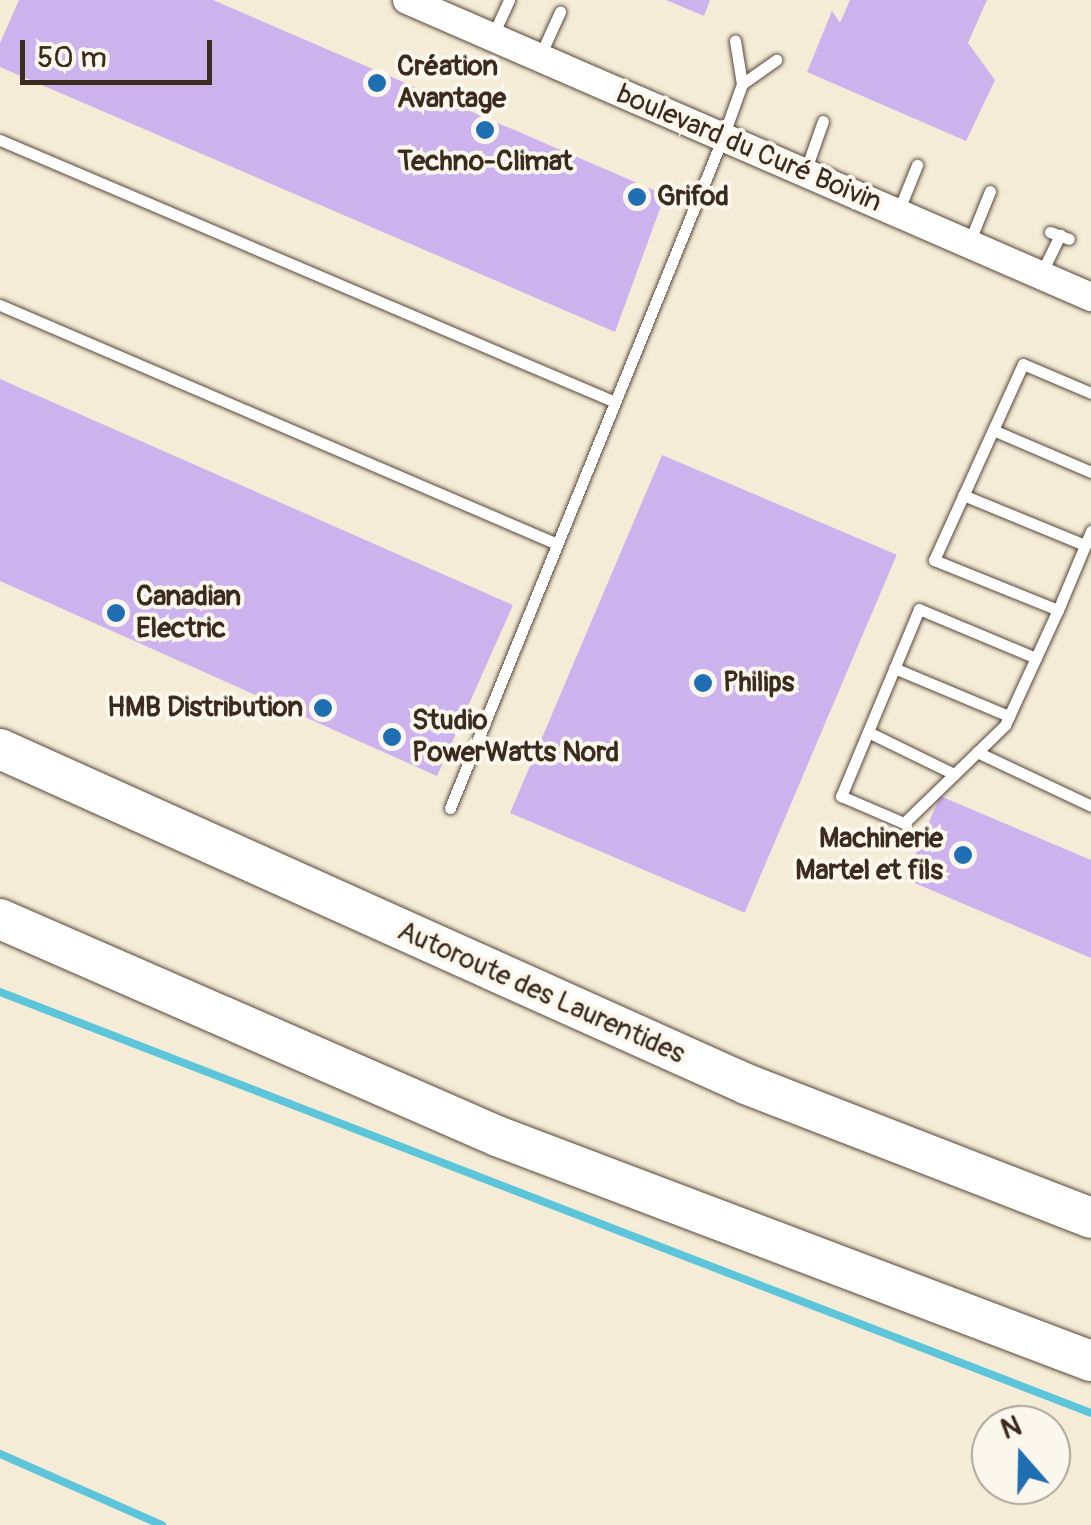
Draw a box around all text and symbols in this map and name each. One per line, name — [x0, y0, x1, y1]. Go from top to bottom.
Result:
scale bar — [25, 20, 218, 82]
text: 50 m — [37, 39, 107, 76]
place label: Création Avantage — [397, 50, 506, 116]
marker: Création Avantage — [366, 72, 388, 94]
street label: boulevard du Curé Boivin — [612, 78, 886, 220]
marker: Techno-Climat — [474, 119, 496, 141]
place label: Techno-Climat — [398, 145, 572, 179]
place label: Grifod — [657, 180, 729, 214]
marker: Grifod — [626, 186, 648, 208]
place label: Canadian Electric — [136, 580, 241, 646]
marker: Canadian Electric — [105, 602, 127, 624]
place label: Philips — [723, 666, 794, 700]
marker: Philips — [692, 672, 714, 694]
place label: HMB Distribution — [107, 691, 303, 725]
marker: HMB Distribution — [312, 697, 334, 719]
place label: Studio PowerWatts Nord — [412, 704, 619, 770]
marker: Studio PowerWatts Nord — [381, 726, 403, 748]
place label: Machinerie Martel et fils — [795, 822, 943, 888]
marker: Machinerie Martel et fils — [952, 844, 974, 866]
street label: Autoroute des Laurentides — [392, 914, 690, 1072]
north arrow — [971, 1405, 1071, 1505]
text: N — [996, 1409, 1026, 1448]

